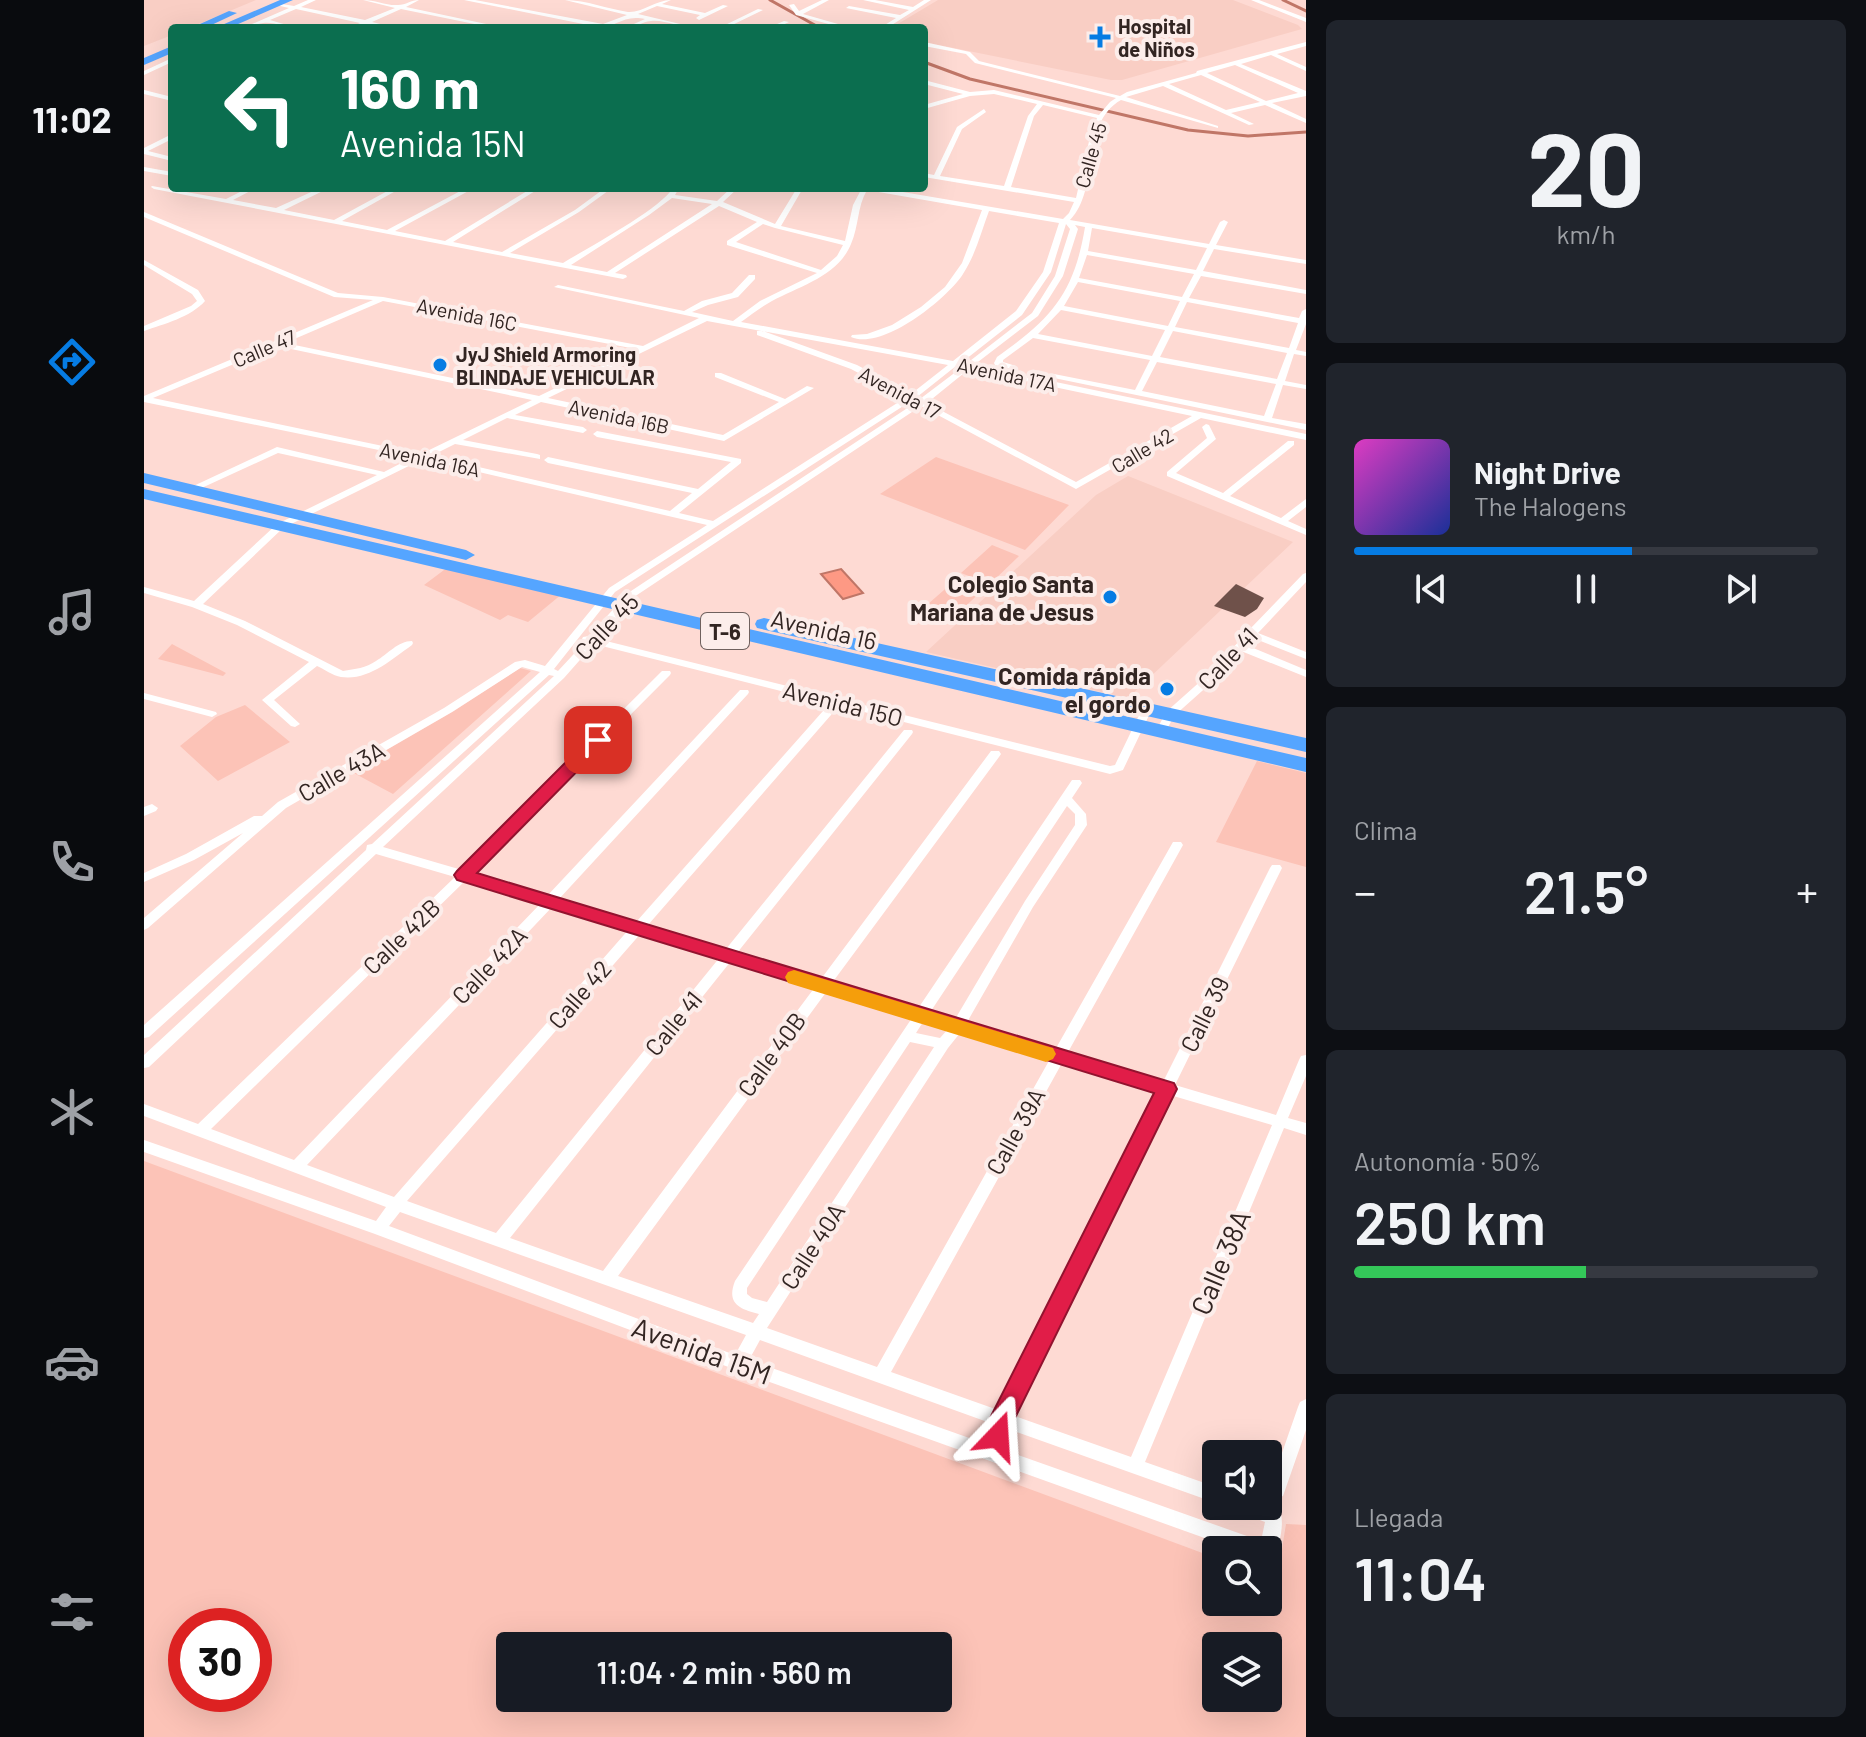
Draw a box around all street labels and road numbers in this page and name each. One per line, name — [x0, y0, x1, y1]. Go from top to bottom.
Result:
street label: Calle 45 — [1069, 119, 1111, 191]
street label: Avenida 16C — [415, 293, 519, 335]
street label: Calle 47 — [229, 324, 300, 372]
street label: Avenida 17A — [955, 352, 1059, 396]
street label: Avenida 17 — [855, 361, 945, 424]
street label: Avenida 16B — [566, 394, 672, 438]
street label: Calle 42 — [1107, 422, 1177, 478]
street label: Avenida 16A — [378, 437, 482, 481]
street label: Calle 45 — [568, 587, 644, 665]
street label: Avenida 16 — [768, 603, 880, 655]
road number: T-6 — [701, 613, 749, 649]
street label: Calle 41 — [1191, 621, 1263, 695]
street label: Avenida 15O — [780, 674, 906, 732]
street label: Calle 43A — [292, 735, 390, 807]
street label: Calle 42B — [356, 892, 446, 980]
street label: Calle 42A — [445, 920, 533, 1010]
street label: Calle 42 — [541, 954, 617, 1034]
street label: Calle 39 — [1173, 972, 1235, 1056]
street label: Calle 41 — [638, 985, 708, 1061]
street label: Calle 40B — [731, 1006, 811, 1102]
street label: Calle 39A — [979, 1083, 1051, 1179]
street label: Calle 40A — [774, 1198, 850, 1294]
street label: Calle 38A — [1183, 1204, 1257, 1320]
street label: Avenida 15M — [628, 1309, 776, 1391]

